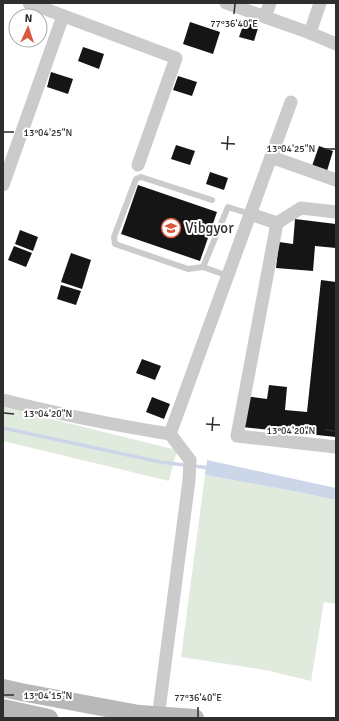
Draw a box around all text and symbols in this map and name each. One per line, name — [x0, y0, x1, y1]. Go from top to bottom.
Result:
north arrow — [8, 8, 48, 48]
text: N — [24, 12, 33, 25]
text: 77°36'40"E — [210, 18, 258, 30]
text: 13°04'25"N — [24, 127, 72, 139]
text: 13°04'25"N — [267, 143, 315, 155]
school or university icon: Vibgyor — [160, 217, 182, 239]
place label: Vibgyor — [185, 219, 234, 237]
text: 13°04'20"N — [24, 408, 72, 420]
text: 13°04'20"N — [267, 425, 315, 437]
text: 13°04'15"N — [24, 690, 72, 702]
text: 77°36'40"E — [174, 692, 222, 704]

